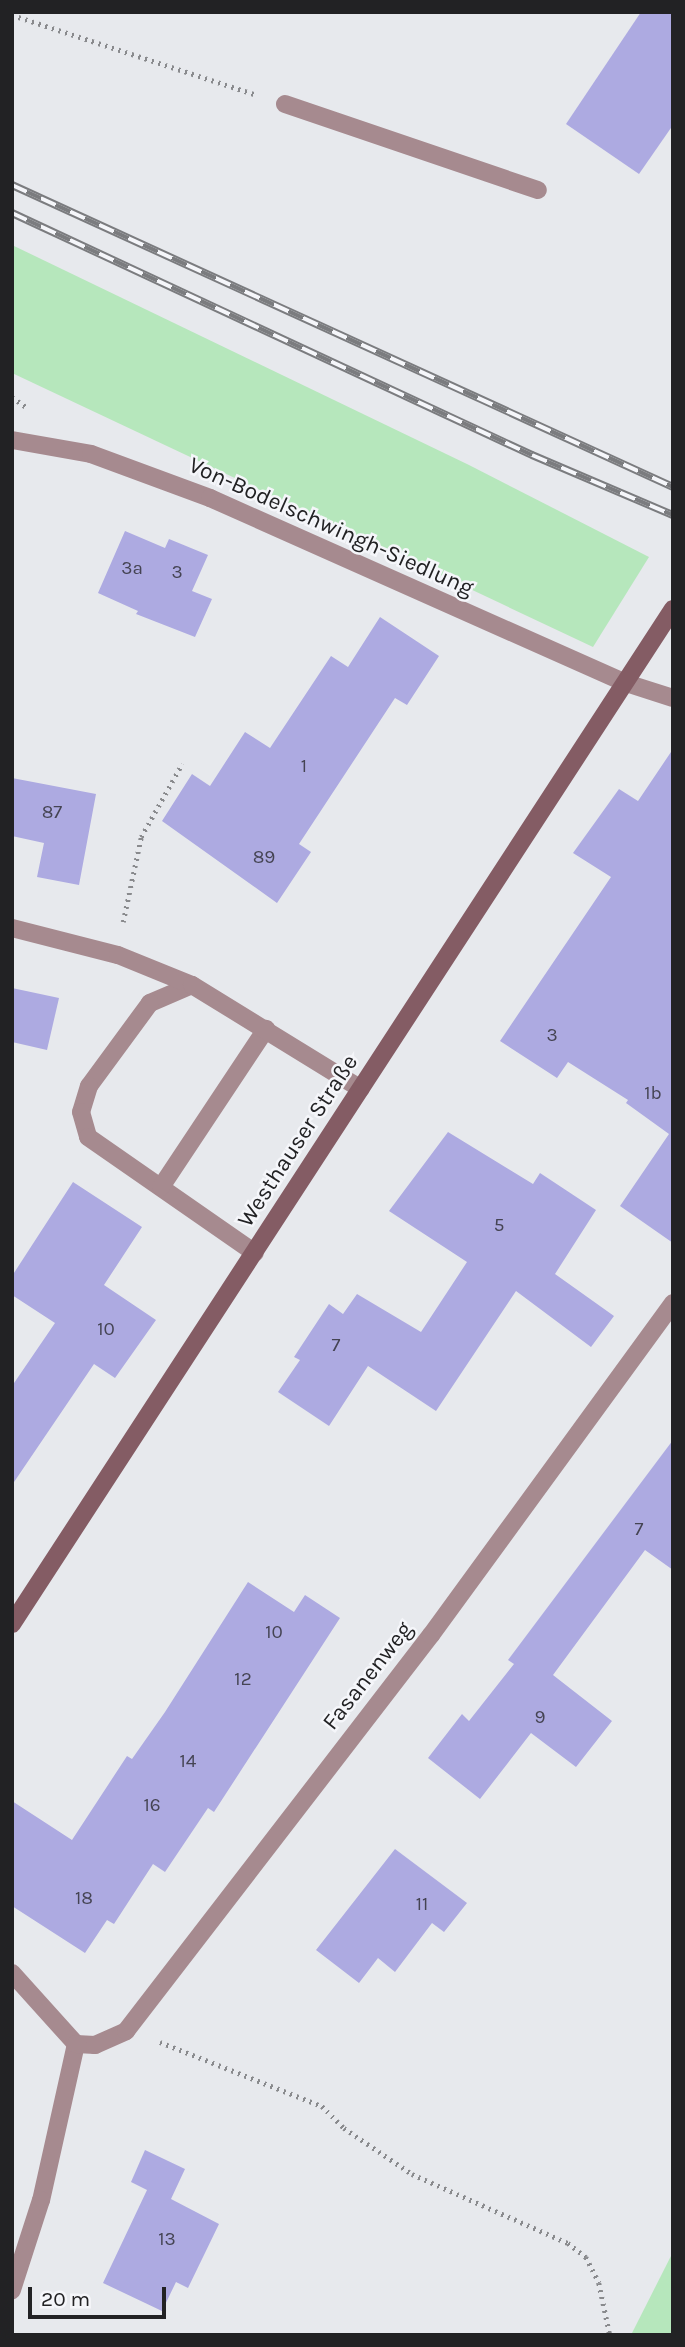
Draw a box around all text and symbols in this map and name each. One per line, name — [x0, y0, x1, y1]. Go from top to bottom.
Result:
street label: Von-Bodelschwingh-Siedlung — [184, 452, 478, 602]
house number: 3a — [121, 558, 143, 580]
house number: 3 — [171, 562, 183, 584]
house number: 1 — [301, 756, 307, 778]
house number: 87 — [42, 802, 62, 824]
house number: 89 — [253, 847, 275, 869]
house number: 3 — [546, 1025, 558, 1047]
street label: Westhauser Straße — [232, 1050, 364, 1232]
house number: 1b — [644, 1083, 662, 1105]
house number: 5 — [494, 1215, 504, 1237]
house number: 10 — [97, 1319, 115, 1341]
house number: 7 — [332, 1335, 340, 1357]
house number: 7 — [635, 1519, 643, 1541]
street label: Fasanenweg — [317, 1616, 419, 1736]
house number: 10 — [265, 1622, 283, 1644]
house number: 12 — [234, 1669, 252, 1691]
house number: 9 — [534, 1707, 546, 1729]
house number: 14 — [180, 1751, 196, 1773]
house number: 16 — [143, 1795, 161, 1817]
house number: 18 — [75, 1888, 93, 1910]
house number: 11 — [416, 1894, 428, 1916]
house number: 13 — [158, 2229, 176, 2251]
scale bar — [32, 2274, 170, 2318]
text: 20 m — [41, 2287, 90, 2311]

